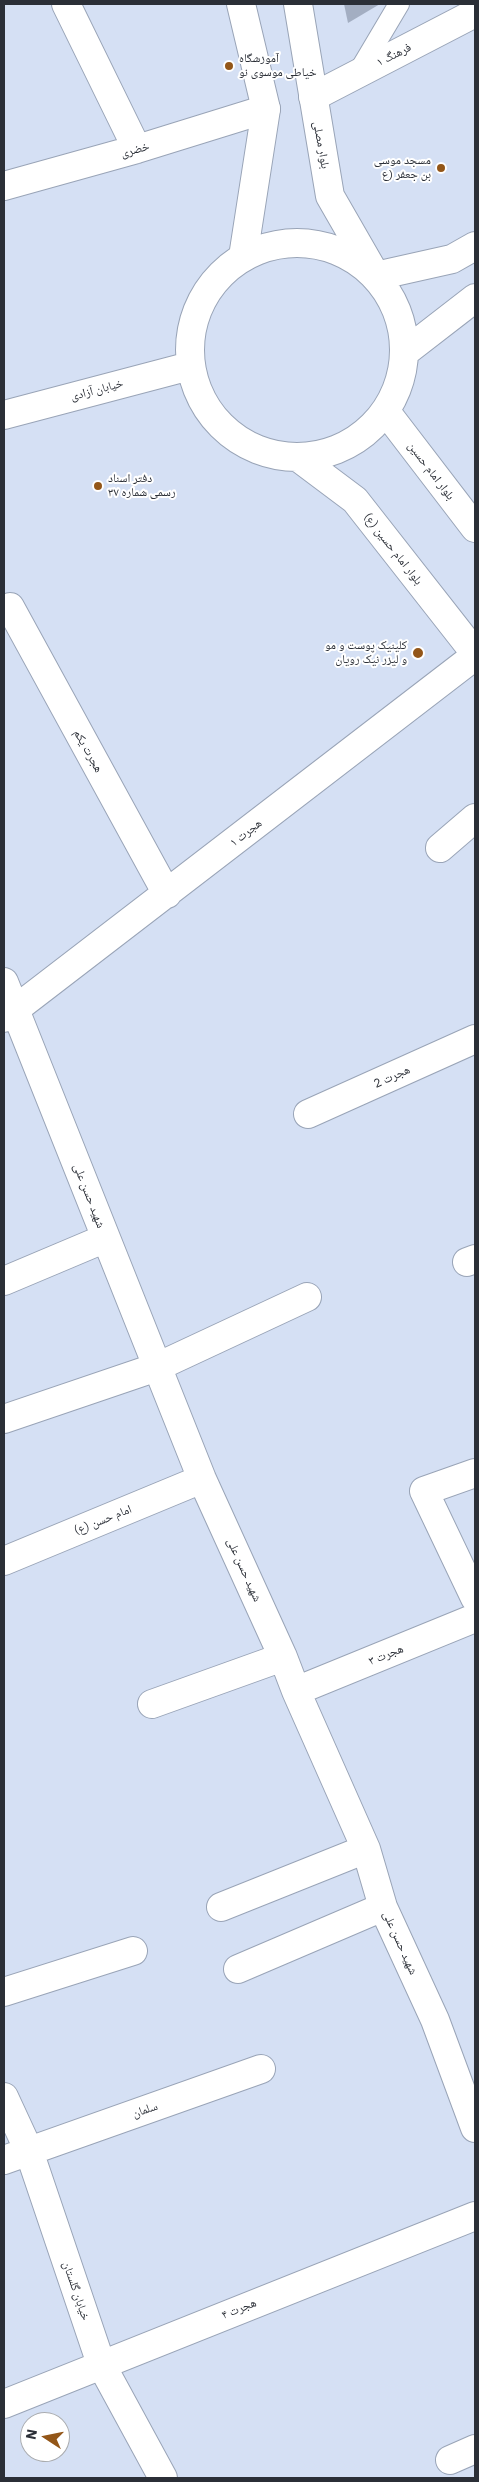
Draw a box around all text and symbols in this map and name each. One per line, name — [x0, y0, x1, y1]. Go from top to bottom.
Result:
street label: فرهنگ ۱ — [374, 40, 414, 70]
place label: آموزشگاه خیاطی موسوی نو — [239, 52, 317, 80]
marker: آموزشگاه خیاطی موسوی نو — [223, 60, 235, 72]
street label: بلوار مصلی — [310, 120, 332, 170]
street label: خضری — [119, 139, 151, 161]
place label: مسجد موسی بن جعفر (ع — [374, 154, 431, 182]
marker: مسجد موسی بن جعفر (ع — [435, 162, 447, 174]
street label: خیابان آزادی — [69, 376, 125, 404]
street label: بلوار امام حسین — [404, 439, 458, 503]
place label: دفتر اسناد رسمی شماره ۳۷ — [108, 472, 176, 500]
marker: دفتر اسناد رسمی شماره ۳۷ — [92, 480, 104, 492]
street label: بلوار امام حسین (ع) — [360, 510, 426, 588]
place label: کلینیک پوست و مو و لیزر نیک رویان — [325, 639, 407, 667]
marker: کلینیک پوست و مو و لیزر نیک رویان — [411, 646, 425, 660]
street label: هجرت یکم — [70, 727, 106, 775]
street label: هجرت ۱ — [227, 816, 265, 850]
street label: هجرت 2 — [372, 1063, 412, 1091]
street label: شهید حسن علی — [70, 1162, 108, 1230]
street label: امام حسن (ع) — [72, 1502, 134, 1538]
street label: شهید حسن علی — [224, 1536, 264, 1604]
street label: هجرت ۳ — [366, 1642, 406, 1668]
street label: شهید حسن علی — [380, 1909, 420, 1977]
street label: سلمان — [130, 2099, 160, 2121]
street label: خیابان گلستان — [59, 2260, 93, 2322]
street label: هجرت ۴ — [219, 2296, 259, 2322]
north arrow — [20, 2412, 70, 2462]
text: N — [21, 2428, 41, 2441]

